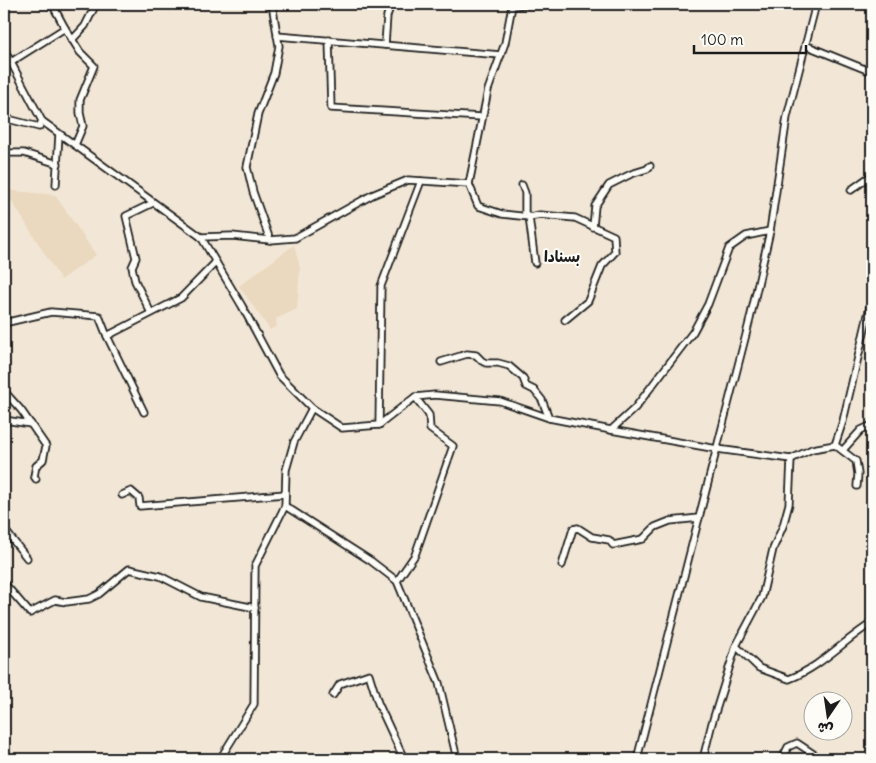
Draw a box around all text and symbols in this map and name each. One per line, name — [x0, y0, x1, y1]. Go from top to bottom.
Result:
scale bar — [694, 22, 806, 54]
text: 100 m — [701, 30, 743, 49]
district label: بسنادا — [544, 247, 580, 266]
north arrow — [804, 690, 854, 740]
text: ش — [816, 718, 835, 739]

